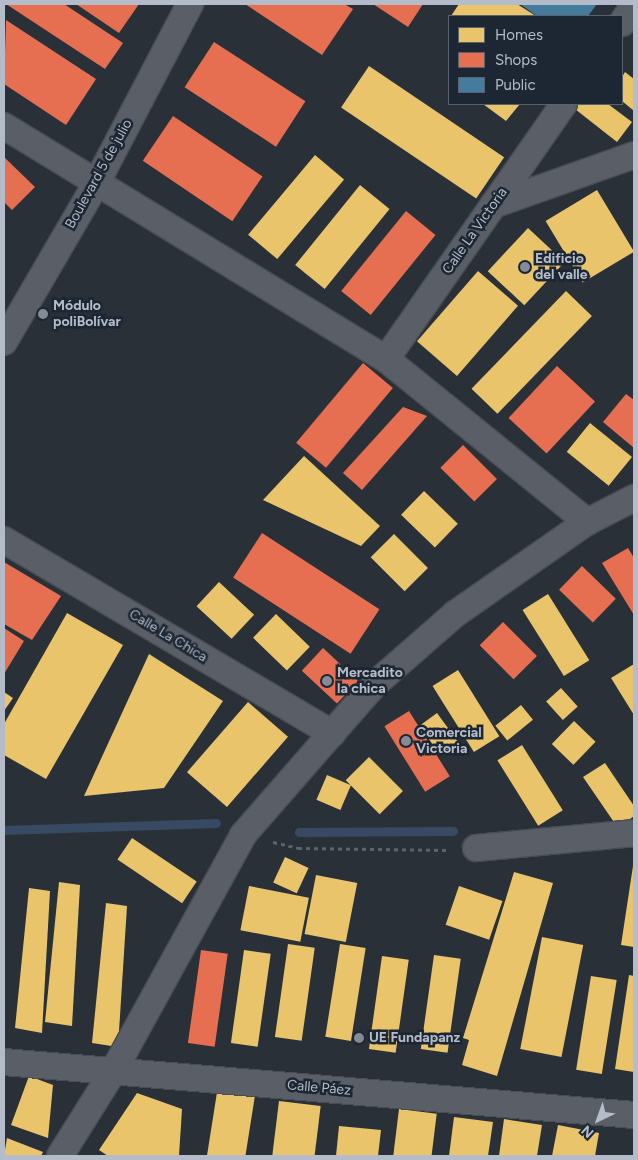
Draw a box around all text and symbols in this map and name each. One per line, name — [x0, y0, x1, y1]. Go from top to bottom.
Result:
legend — [448, 15, 623, 105]
text: Homes — [495, 26, 543, 44]
text: Shops — [495, 51, 537, 69]
text: Public — [495, 76, 536, 94]
street label: Boulevard 5 de julio — [62, 116, 136, 232]
street label: Calle La Victoria — [439, 185, 511, 277]
place label: Edificio del valle — [535, 251, 588, 284]
marker: Edificio del valle — [519, 261, 531, 273]
place label: Módulo poliBolívar — [53, 298, 121, 331]
marker: Módulo poliBolívar — [37, 308, 49, 320]
street label: Calle La Chica — [126, 606, 210, 666]
place label: Mercadito la chica — [337, 665, 403, 698]
marker: Mercadito la chica — [321, 675, 333, 687]
place label: Comercial Victoria — [416, 725, 482, 758]
marker: Comercial Victoria — [400, 735, 412, 747]
place label: UE Fundapanz — [369, 1030, 460, 1046]
marker: UE Fundapanz — [353, 1032, 365, 1044]
street label: Calle Páez — [286, 1077, 352, 1099]
north arrow — [573, 1095, 623, 1145]
text: N — [578, 1122, 597, 1141]

